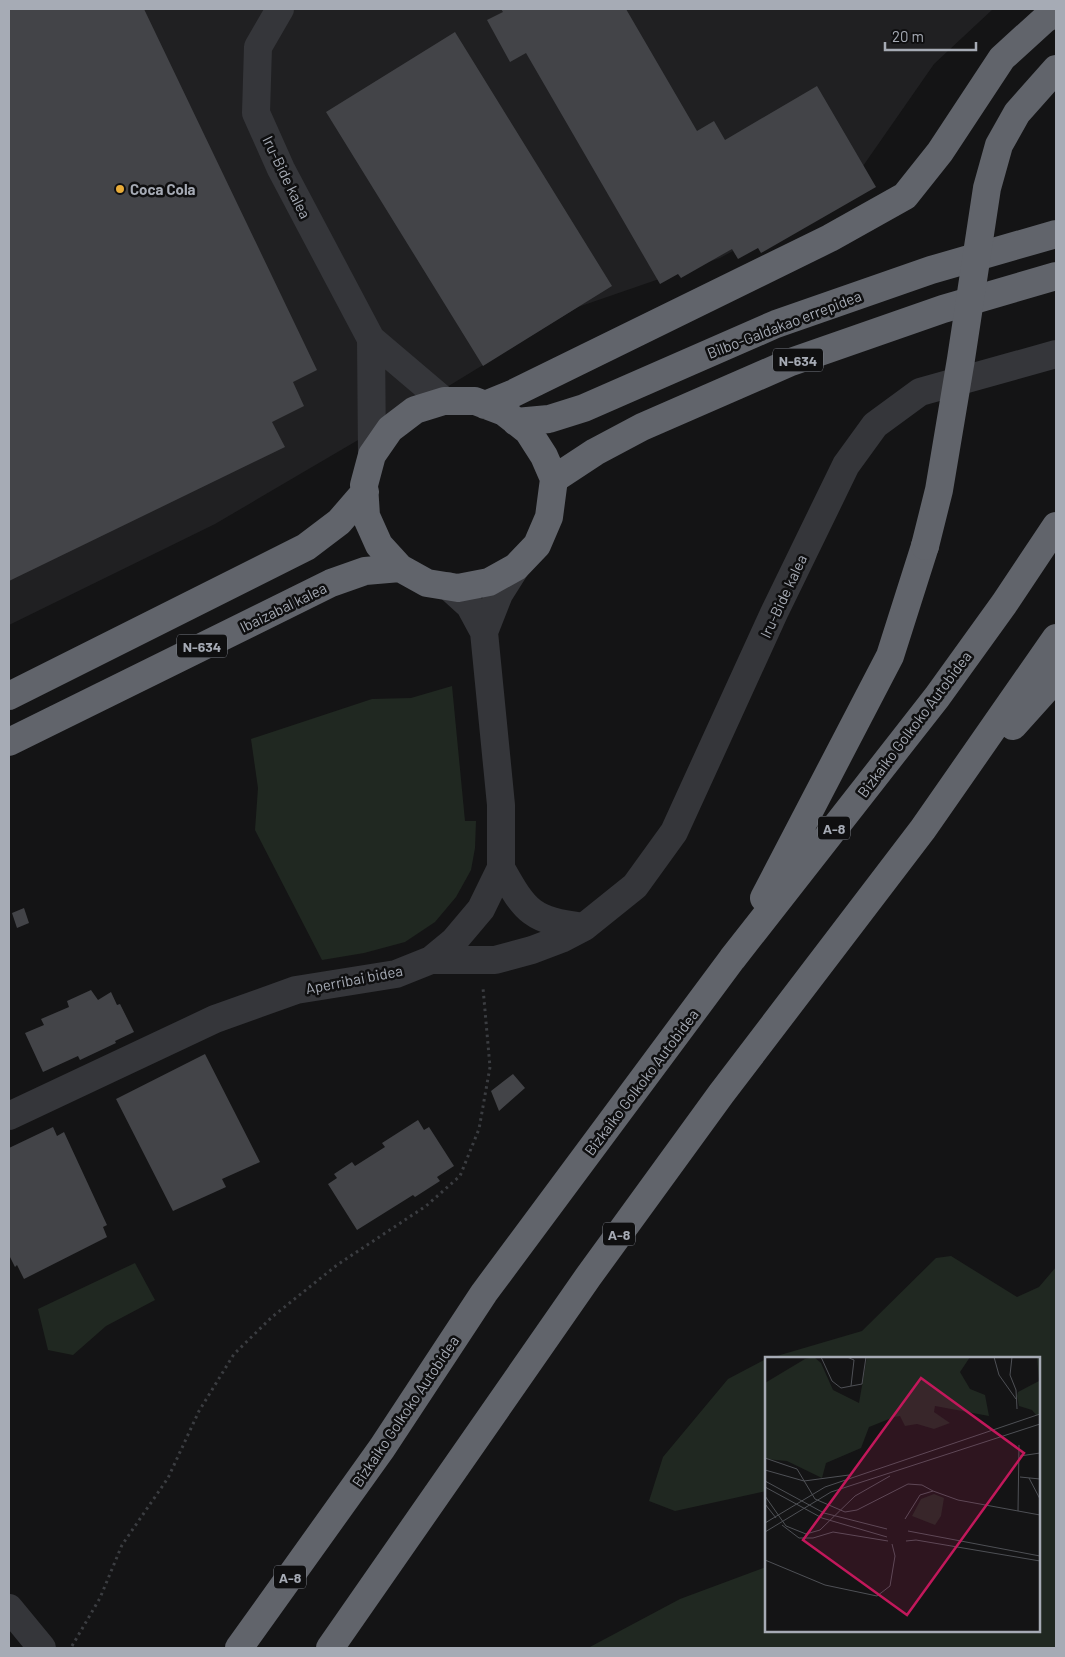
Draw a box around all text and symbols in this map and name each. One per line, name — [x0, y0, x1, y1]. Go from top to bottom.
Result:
scale bar — [885, 20, 976, 52]
text: 20 m — [892, 27, 924, 45]
street label: Iru-Bide kalea — [259, 133, 315, 221]
place label: Coca Cola — [130, 180, 196, 198]
marker: Coca Cola — [114, 183, 126, 195]
street label: Bilbo-Galdakao errepidea — [704, 286, 864, 362]
road number: N-634 — [773, 348, 823, 372]
street label: Iru-Bide kalea — [756, 552, 810, 640]
street label: Ibaizabal kalea — [237, 578, 329, 636]
road number: N-634 — [177, 634, 227, 658]
street label: Bizkaiko Golkoko Autobidea — [853, 647, 975, 801]
road number: A-8 — [818, 816, 850, 840]
street label: Aperribai bidea — [304, 961, 404, 997]
street label: Bizkaiko Golkoko Autobidea — [580, 1005, 702, 1159]
road number: A-8 — [603, 1222, 635, 1246]
street label: Bizkaiko Golkoko Autobidea — [348, 1332, 462, 1490]
inset map — [765, 1357, 1040, 1632]
road number: A-8 — [274, 1565, 306, 1588]

